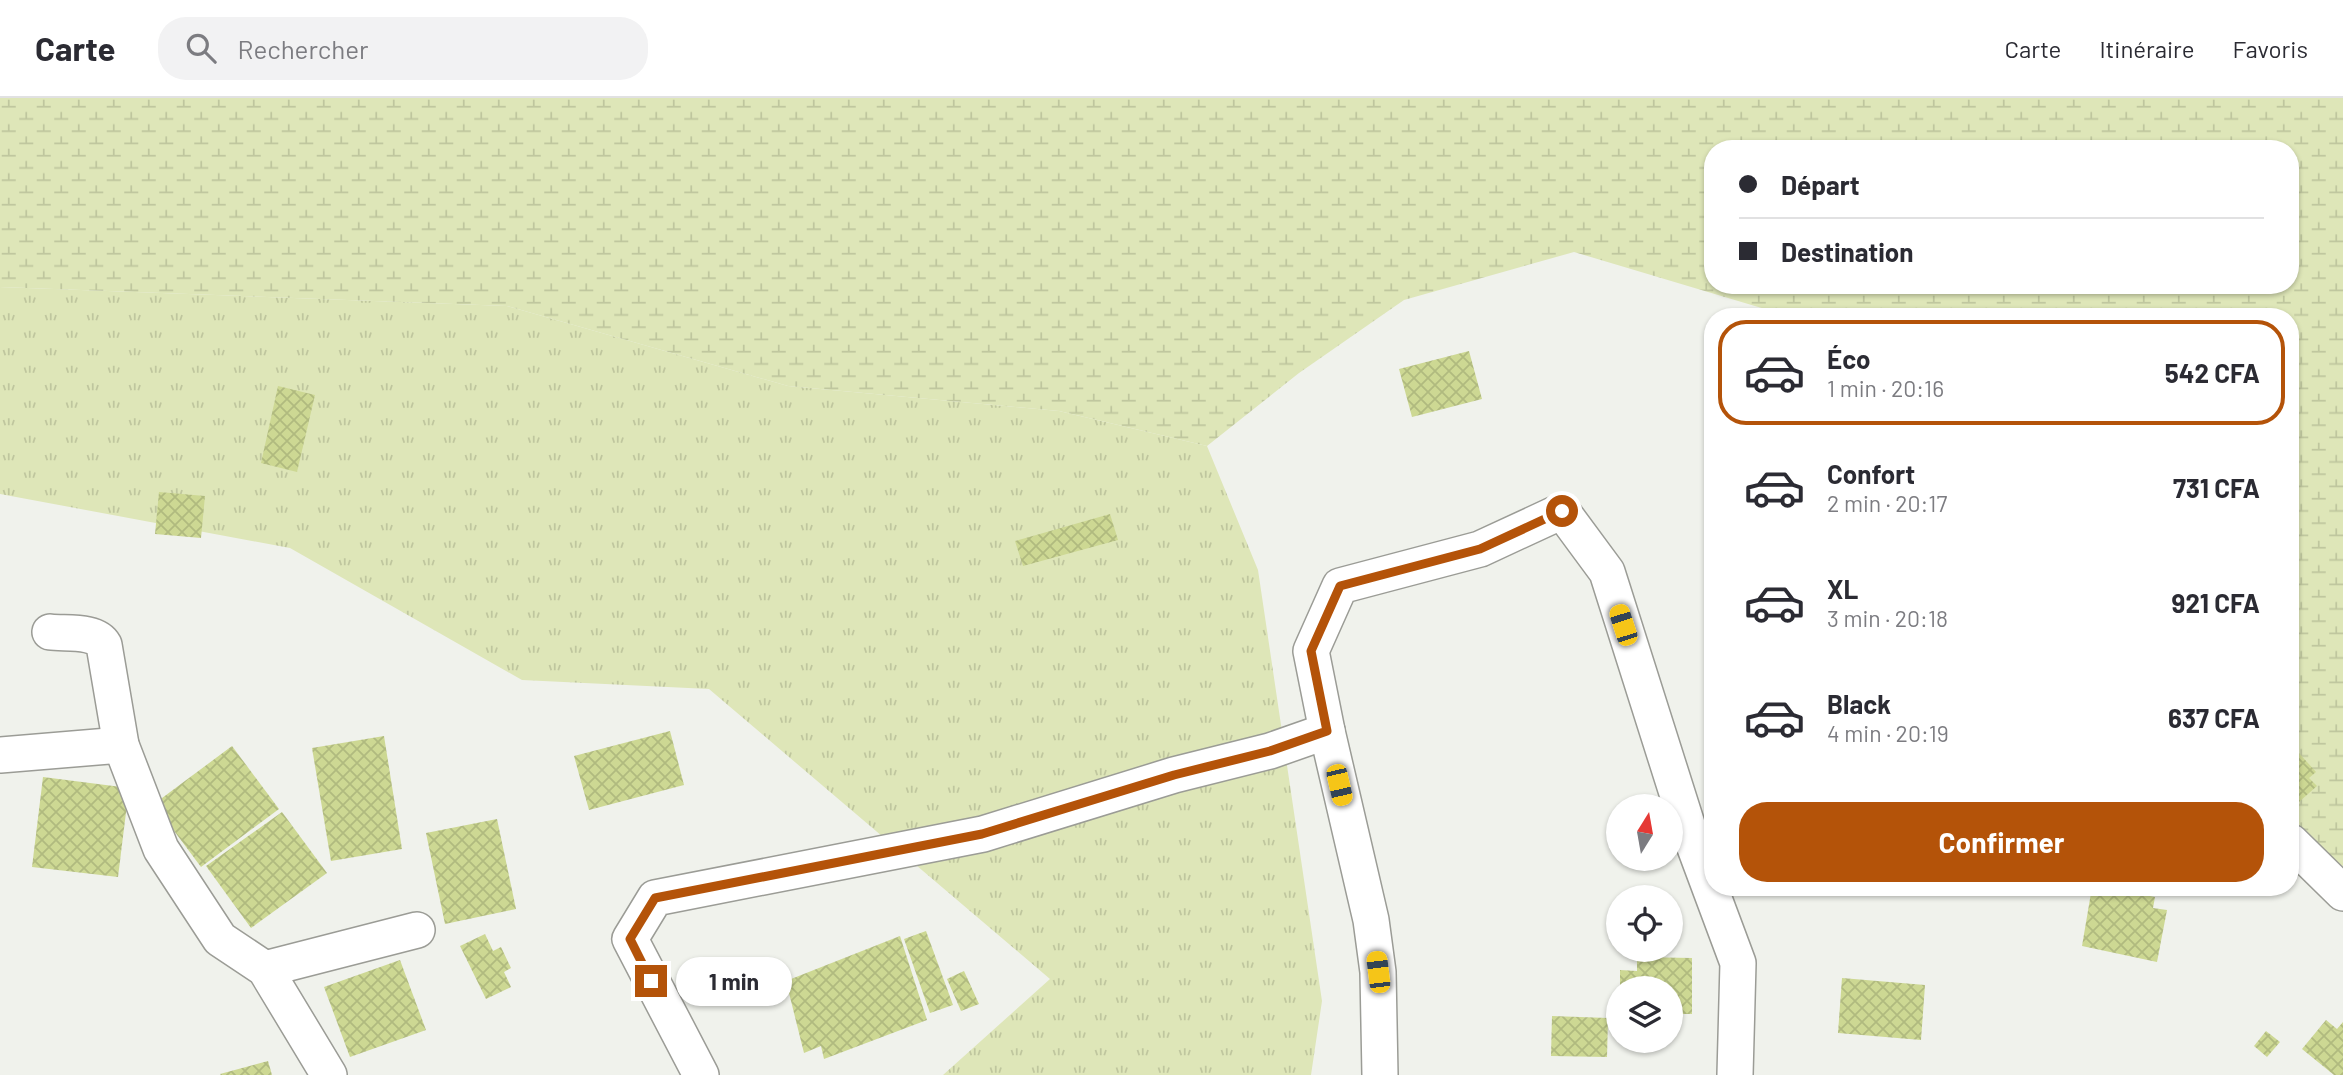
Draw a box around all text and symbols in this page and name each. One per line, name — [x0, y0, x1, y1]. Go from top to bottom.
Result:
search box — [158, 17, 648, 80]
text: Carte — [35, 28, 116, 68]
icon: search — [182, 29, 220, 67]
text: Rechercher — [238, 33, 368, 64]
text: Carte — [2005, 34, 2061, 63]
text: Itinéraire — [2099, 34, 2195, 63]
text: Favoris — [2233, 34, 2308, 63]
text: Départ — [1781, 169, 1860, 200]
text: Destination — [1781, 236, 1914, 267]
icon: car — [1743, 341, 1806, 404]
text: Éco — [1827, 343, 1870, 374]
text: 542 CFA — [2165, 357, 2260, 388]
text: 1 min · 20:16 — [1827, 374, 1944, 402]
icon: car — [1743, 456, 1806, 519]
text: Confort — [1827, 458, 1915, 489]
text: 731 CFA — [2173, 472, 2260, 503]
text: 2 min · 20:17 — [1827, 489, 1947, 517]
route start — [1546, 495, 1578, 527]
icon: car — [1743, 571, 1806, 634]
text: XL — [1827, 573, 1858, 604]
text: 921 CFA — [2172, 587, 2260, 618]
car — [1607, 602, 1640, 648]
text: 3 min · 20:18 — [1827, 604, 1948, 632]
icon: car — [1743, 686, 1806, 749]
text: Black — [1827, 688, 1891, 719]
text: 637 CFA — [2168, 702, 2260, 733]
text: 4 min · 20:19 — [1827, 719, 1949, 747]
car — [1325, 762, 1354, 808]
north arrow — [1606, 794, 1684, 872]
map controls — [1606, 794, 1683, 1053]
button: Confirmer — [1739, 802, 2264, 882]
button: locate — [1606, 885, 1683, 962]
car — [1366, 950, 1391, 994]
callout: 1 min — [676, 956, 791, 1006]
route end — [635, 965, 667, 997]
text: 1 min — [709, 967, 759, 995]
button: layers — [1606, 976, 1683, 1053]

